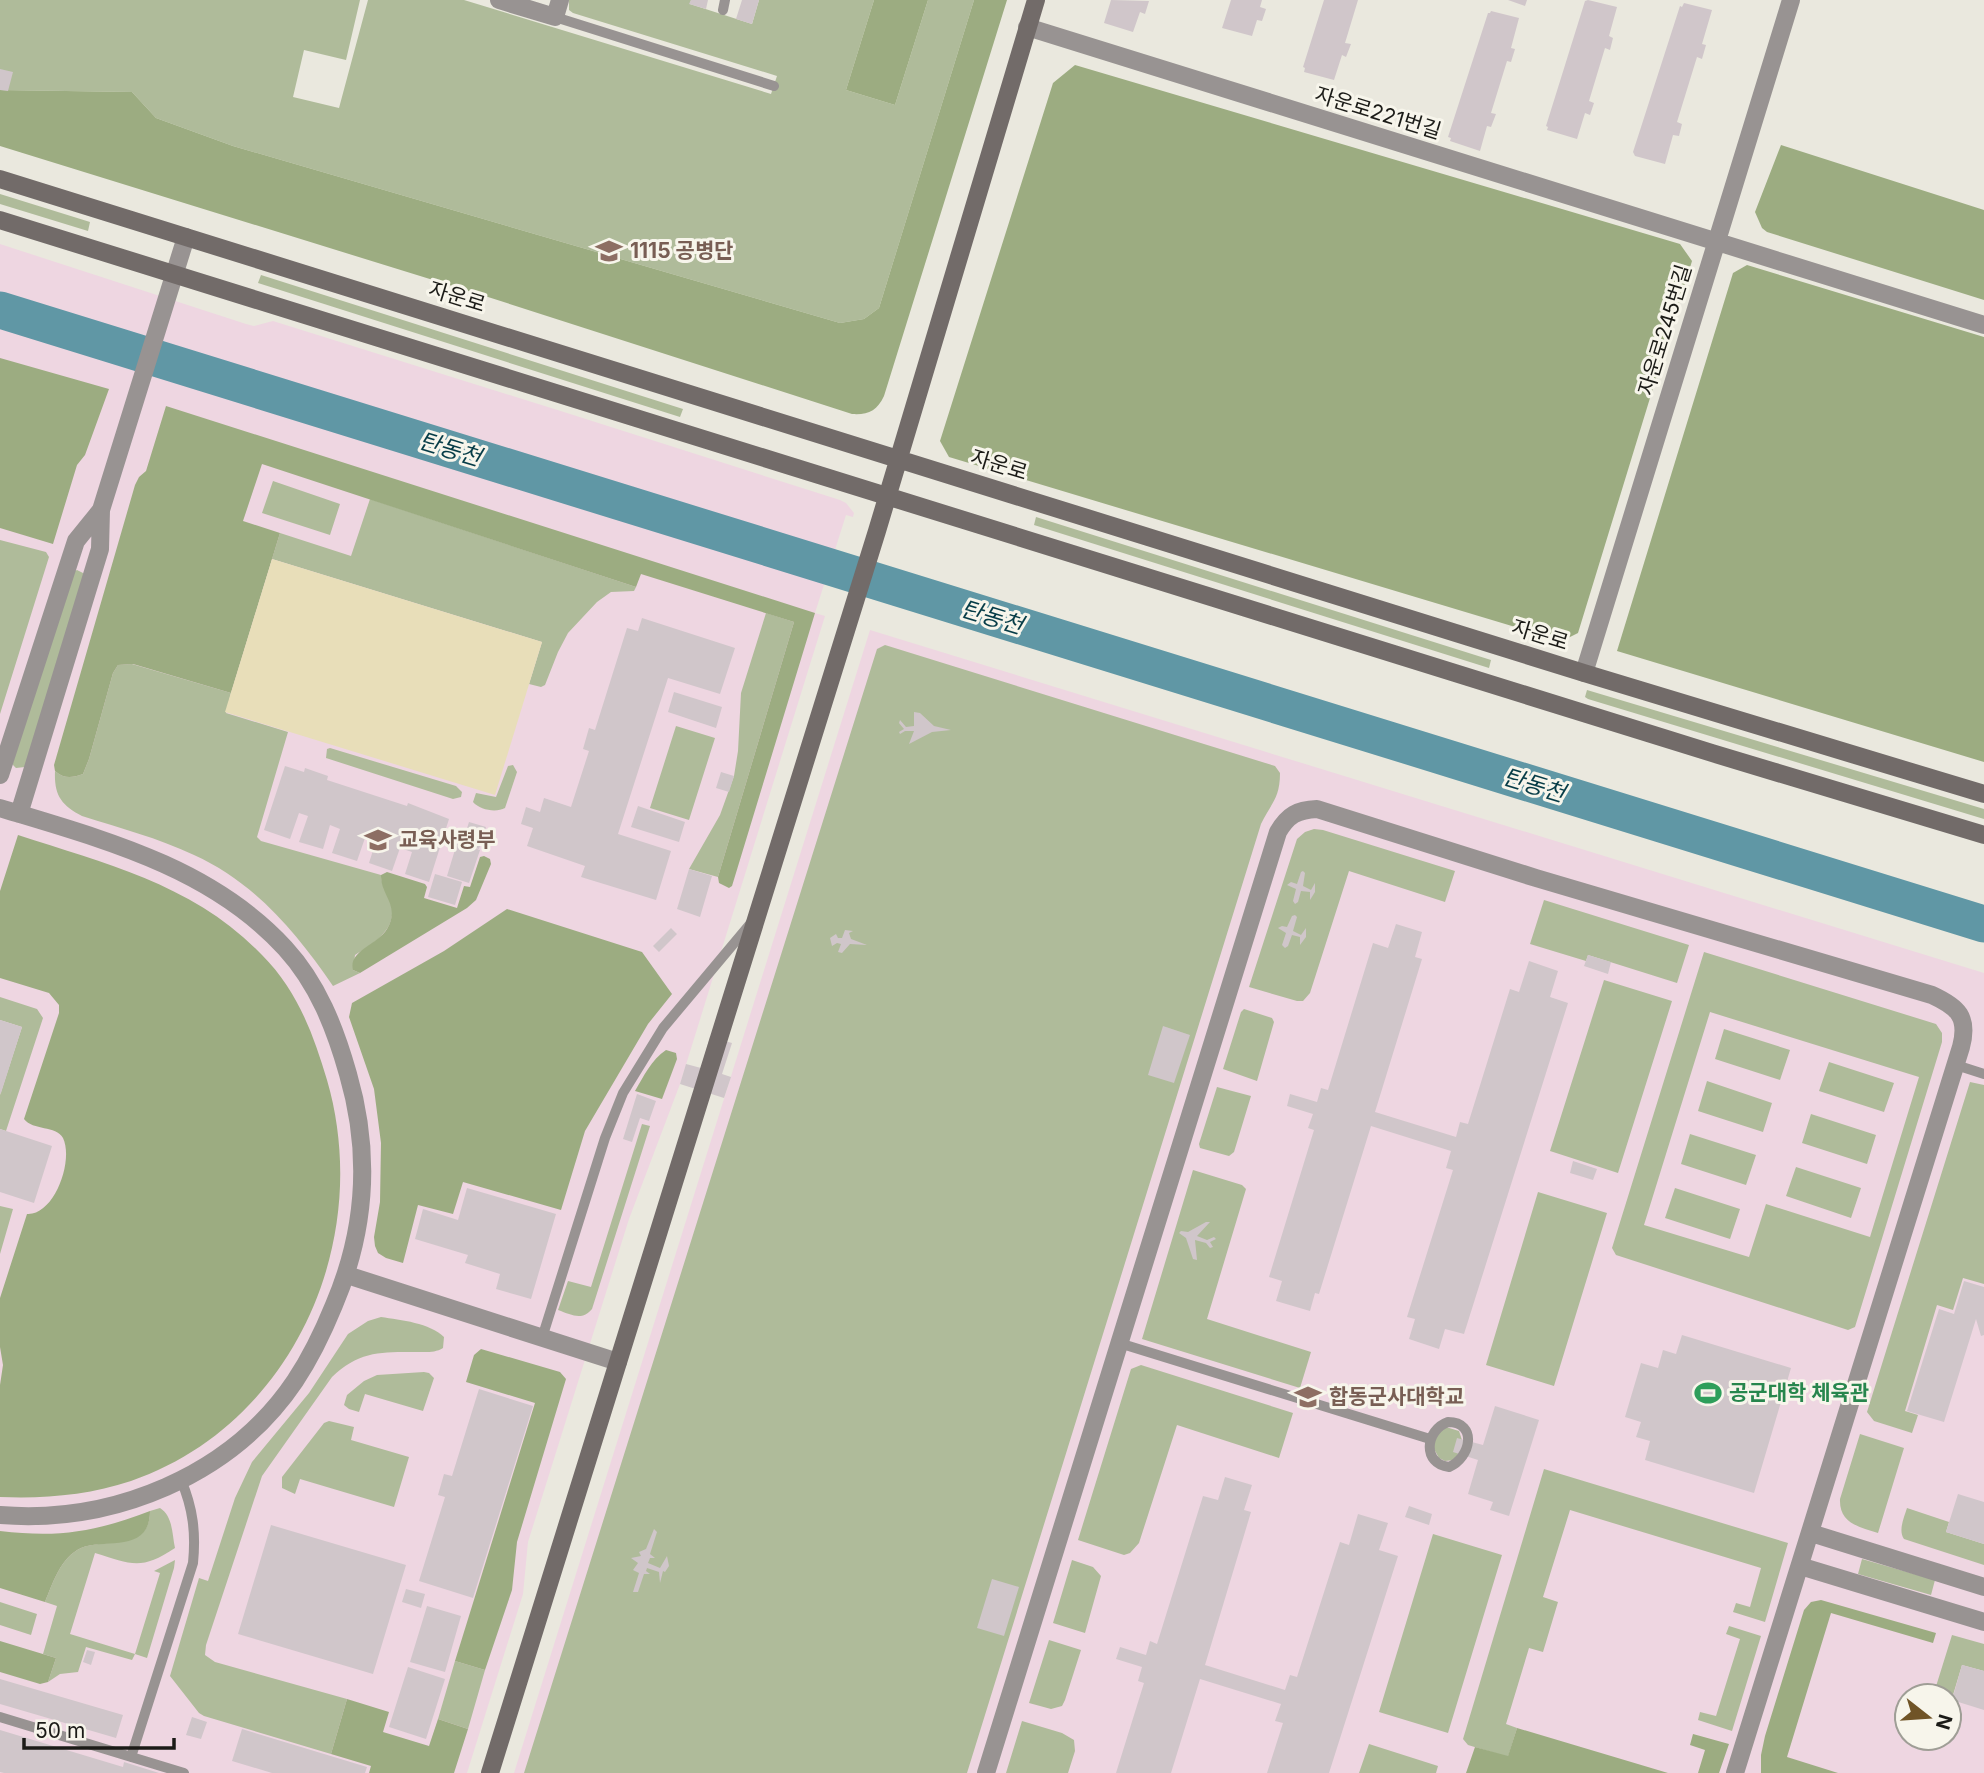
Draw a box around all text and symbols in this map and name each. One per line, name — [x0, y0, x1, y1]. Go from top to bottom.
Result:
street label: 자운로221번길 — [1312, 81, 1444, 144]
school or university icon: 1115 공병단 — [594, 236, 624, 266]
place label: 1115 공병단 — [630, 238, 734, 263]
street label: 자운로245번길 — [1633, 261, 1696, 398]
street label: 자운로 — [426, 276, 489, 317]
water label: 탄동천 — [416, 426, 487, 472]
street label: 자운로 — [968, 444, 1031, 485]
water label: 탄동천 — [958, 594, 1029, 640]
street label: 자운로 — [1509, 614, 1572, 655]
water label: 탄동천 — [1500, 762, 1571, 808]
school or university icon: 교육사령부 — [363, 825, 393, 855]
place label: 교육사령부 — [399, 827, 496, 852]
sports icon: 공군대학 체육관 — [1693, 1378, 1723, 1408]
place label: 공군대학 체육관 — [1729, 1380, 1869, 1405]
school or university icon: 합동군사대학교 — [1293, 1382, 1323, 1412]
place label: 합동군사대학교 — [1329, 1384, 1464, 1409]
north arrow — [1893, 1682, 1963, 1752]
scale bar — [24, 1706, 175, 1750]
text: N — [1931, 1712, 1957, 1732]
text: 50 m — [35, 1718, 85, 1743]

